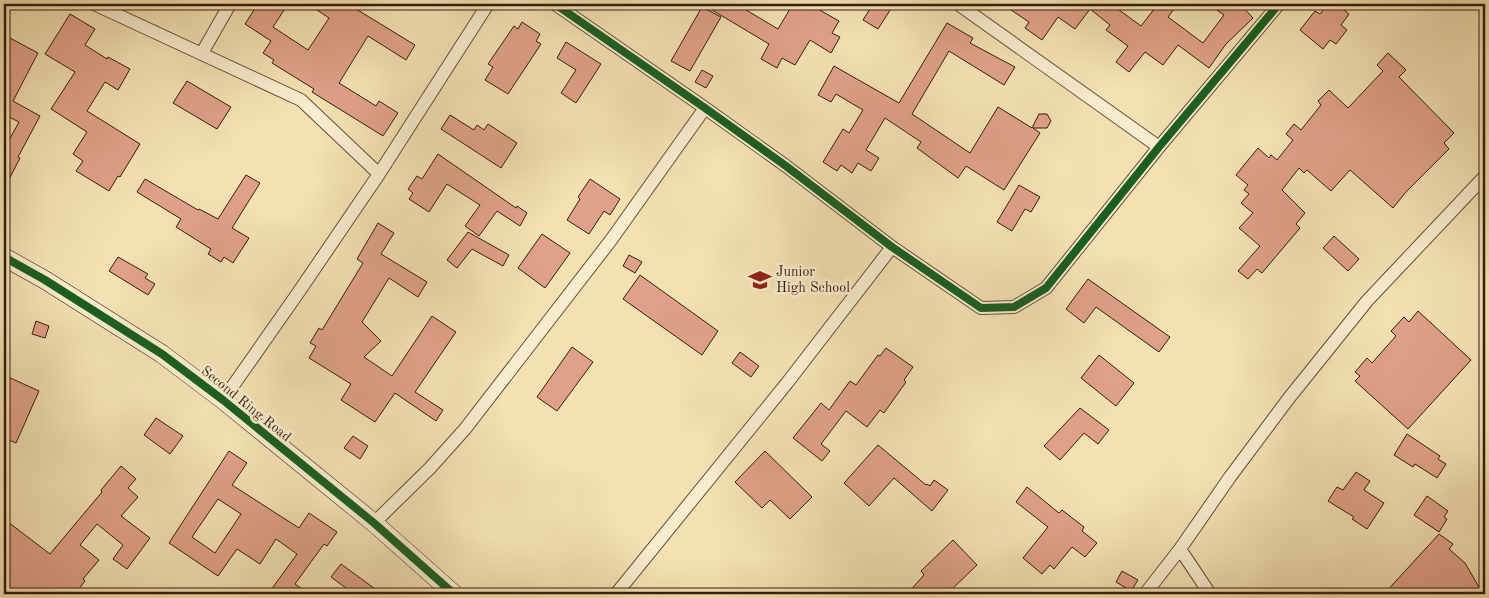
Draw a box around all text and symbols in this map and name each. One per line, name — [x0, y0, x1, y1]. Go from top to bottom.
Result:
place label: Junior High School — [776, 265, 850, 295]
school or university icon: Junior High School — [747, 267, 773, 293]
street label: Second Ring Road — [198, 364, 294, 444]

